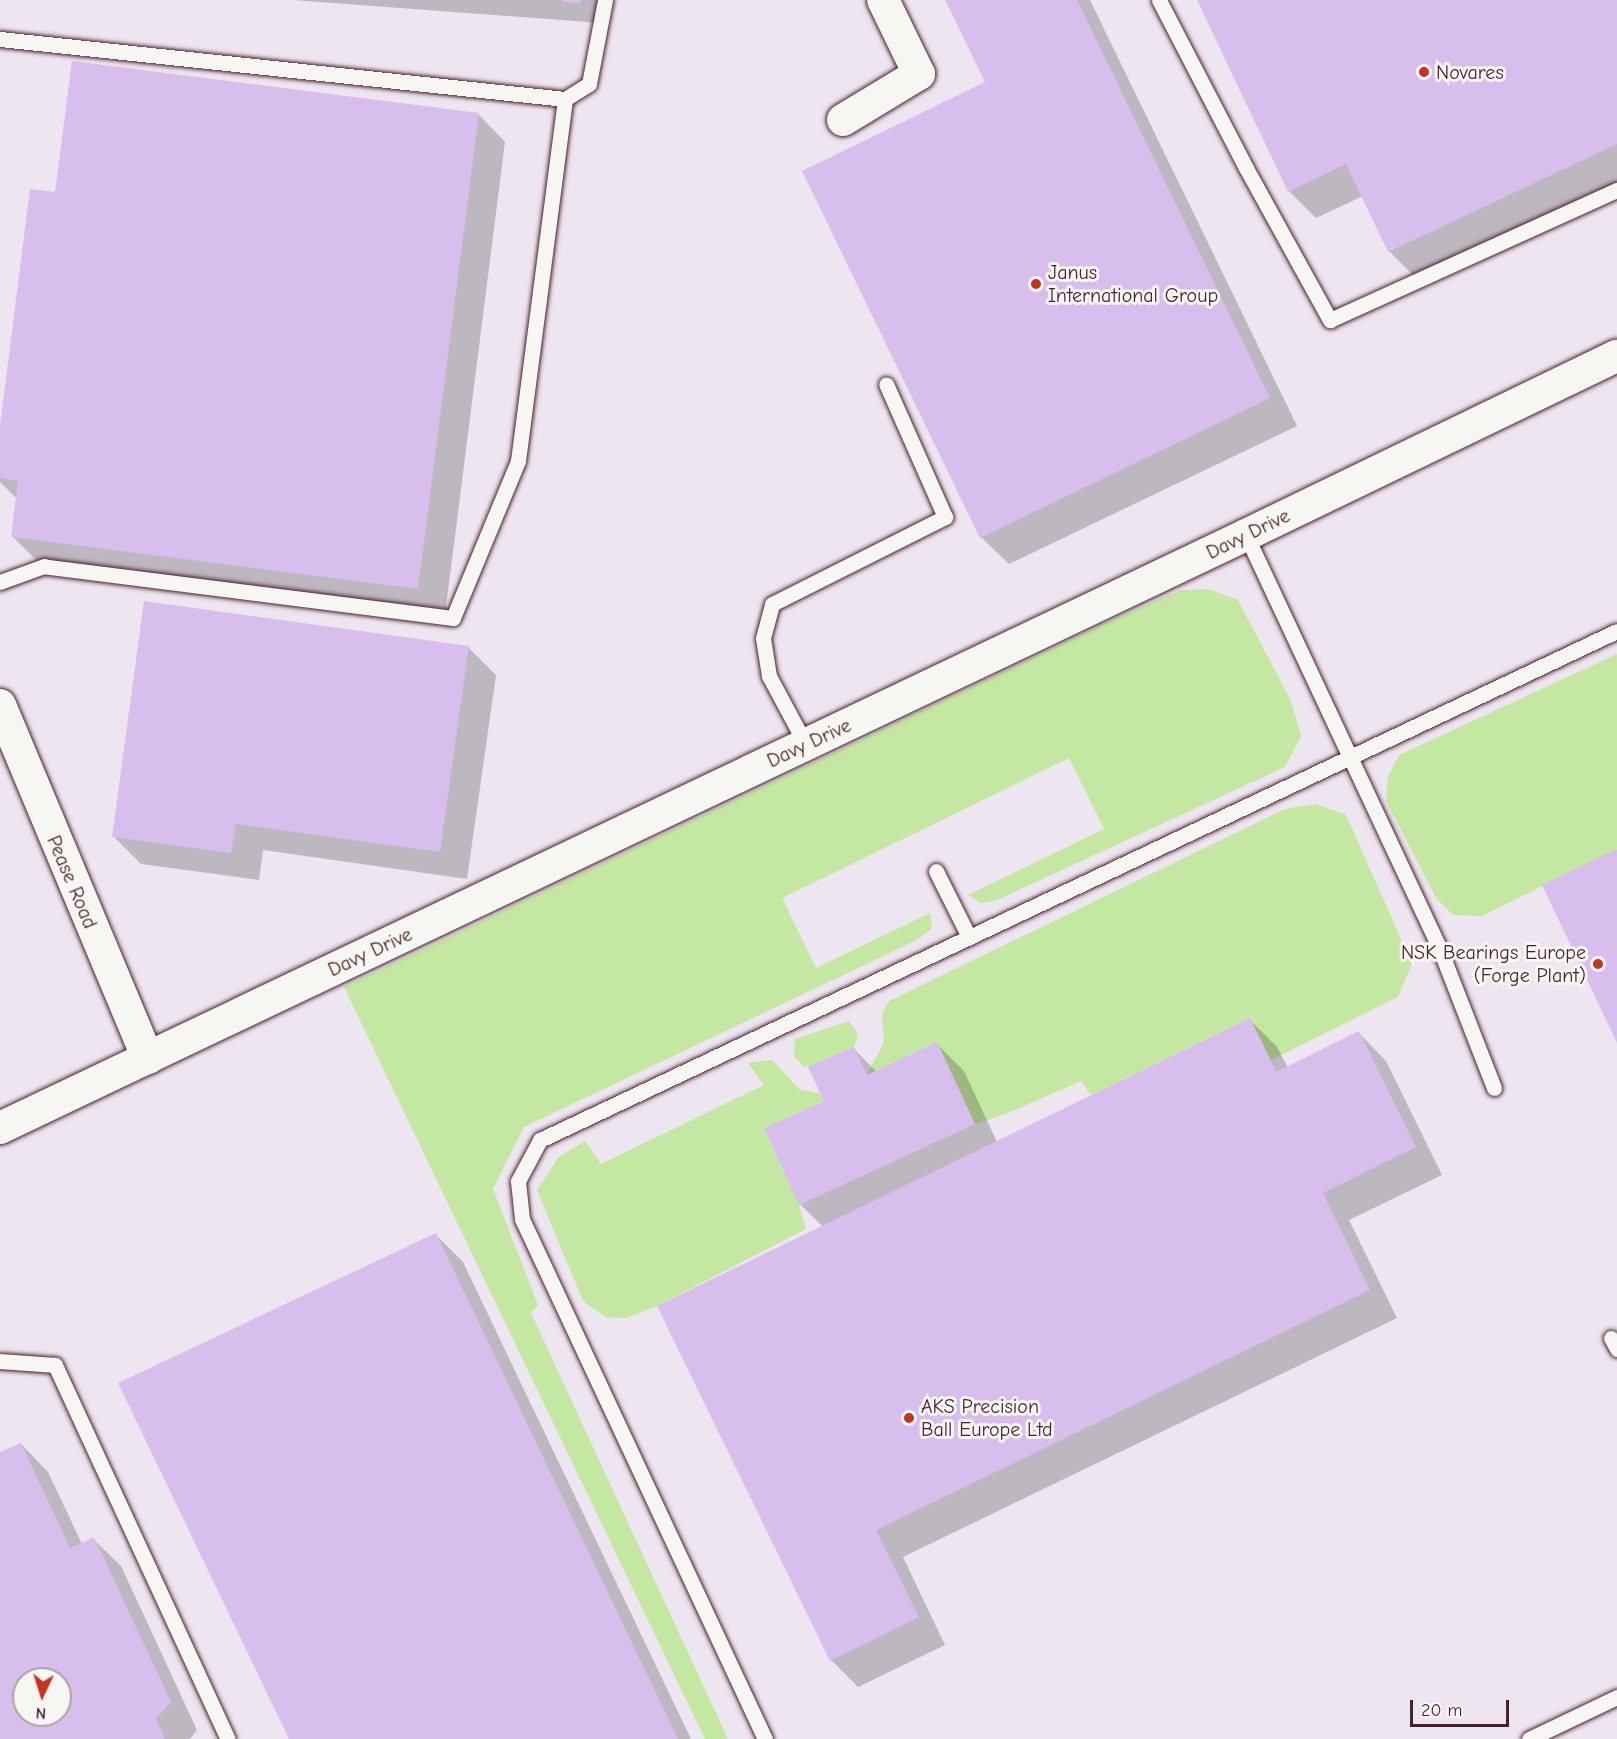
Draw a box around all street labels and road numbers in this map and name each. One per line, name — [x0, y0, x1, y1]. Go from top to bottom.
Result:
street label: Davy Drive — [1202, 504, 1294, 564]
street label: Davy Drive — [763, 713, 855, 773]
street label: Pease Road — [42, 832, 102, 932]
street label: Davy Drive — [324, 922, 416, 982]

